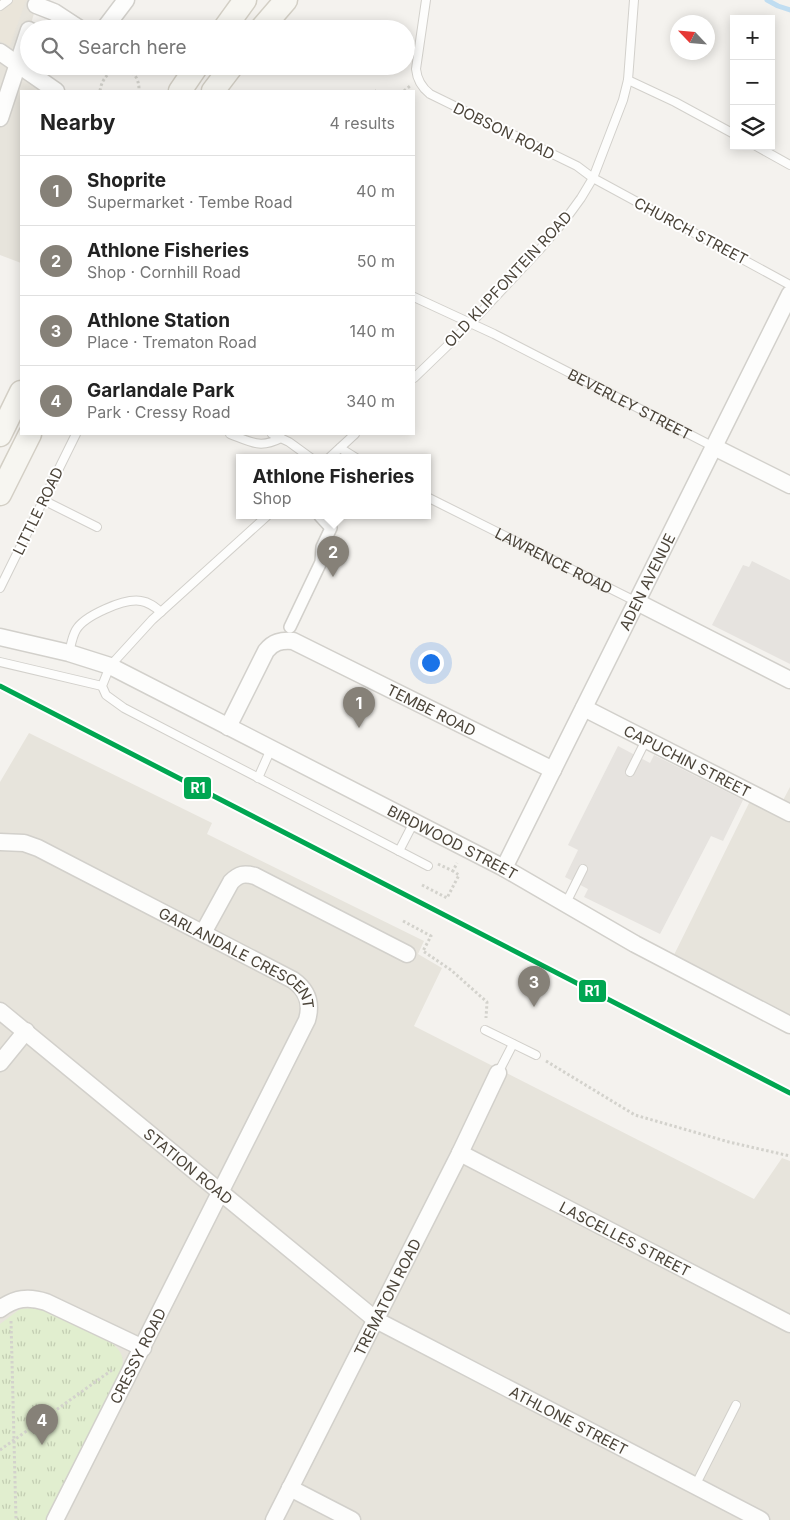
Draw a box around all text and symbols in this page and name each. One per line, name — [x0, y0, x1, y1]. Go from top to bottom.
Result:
north arrow — [670, 15, 715, 60]
map controls — [730, 15, 775, 150]
button: + — [730, 15, 775, 60]
search box — [20, 20, 415, 75]
icon: search — [38, 34, 66, 62]
text: Search here — [78, 36, 187, 59]
button: − — [730, 60, 775, 105]
street label: DOBSON ROAD — [450, 98, 558, 164]
button: layers — [730, 105, 775, 150]
text: Nearby — [40, 110, 115, 135]
text: 4 results — [330, 113, 395, 133]
text: Shoprite — [87, 169, 166, 192]
text: 1 — [53, 181, 59, 201]
text: 40 m — [356, 181, 395, 201]
text: Supermarket · Tembe Road — [87, 192, 293, 212]
street label: CHURCH STREET — [631, 193, 751, 269]
street label: OLD KLIPFONTEIN ROAD — [440, 207, 576, 351]
text: Athlone Fisheries — [87, 239, 249, 262]
text: 2 — [51, 251, 61, 271]
text: 50 m — [357, 251, 395, 271]
text: Shop · Cornhill Road — [87, 262, 241, 282]
text: Athlone Station — [87, 309, 230, 332]
text: 3 — [51, 321, 61, 341]
text: 140 m — [350, 321, 395, 341]
text: Place · Trematon Road — [87, 332, 257, 352]
street label: BEVERLEY STREET — [565, 364, 695, 443]
text: Garlandale Park — [87, 379, 234, 402]
text: 4 — [51, 391, 61, 411]
text: 340 m — [346, 391, 395, 411]
text: Park · Cressy Road — [87, 402, 231, 422]
popup — [236, 454, 431, 519]
street label: LITTLE ROAD — [9, 464, 67, 558]
text: Athlone Fisheries — [252, 465, 415, 488]
text: Shop — [252, 488, 292, 508]
street label: LAWRENCE ROAD — [492, 523, 616, 598]
street label: ADEN AVENUE — [615, 530, 679, 633]
pin: 2 — [317, 536, 349, 577]
your location — [418, 650, 444, 676]
street label: TEMBE ROAD — [384, 680, 479, 740]
pin: 1 — [343, 687, 375, 728]
street label: CAPUCHIN STREET — [621, 720, 754, 801]
line badge: R1 — [183, 776, 212, 800]
text: R1 — [190, 779, 206, 796]
street label: BIRDWOOD STREET — [384, 800, 521, 883]
street label: GARLANDALE CRESCENT — [156, 903, 319, 1010]
pin: 3 — [518, 966, 550, 1007]
line badge: R1 — [578, 979, 607, 1003]
text: R1 — [584, 982, 600, 999]
street label: STATION ROAD — [140, 1124, 237, 1208]
street label: LASCELLES STREET — [556, 1197, 694, 1280]
street label: TREMATON ROAD — [349, 1235, 425, 1359]
street label: CRESSY ROAD — [106, 1305, 170, 1407]
street label: ATHLONE STREET — [506, 1382, 631, 1459]
pin: 4 — [26, 1404, 58, 1445]

